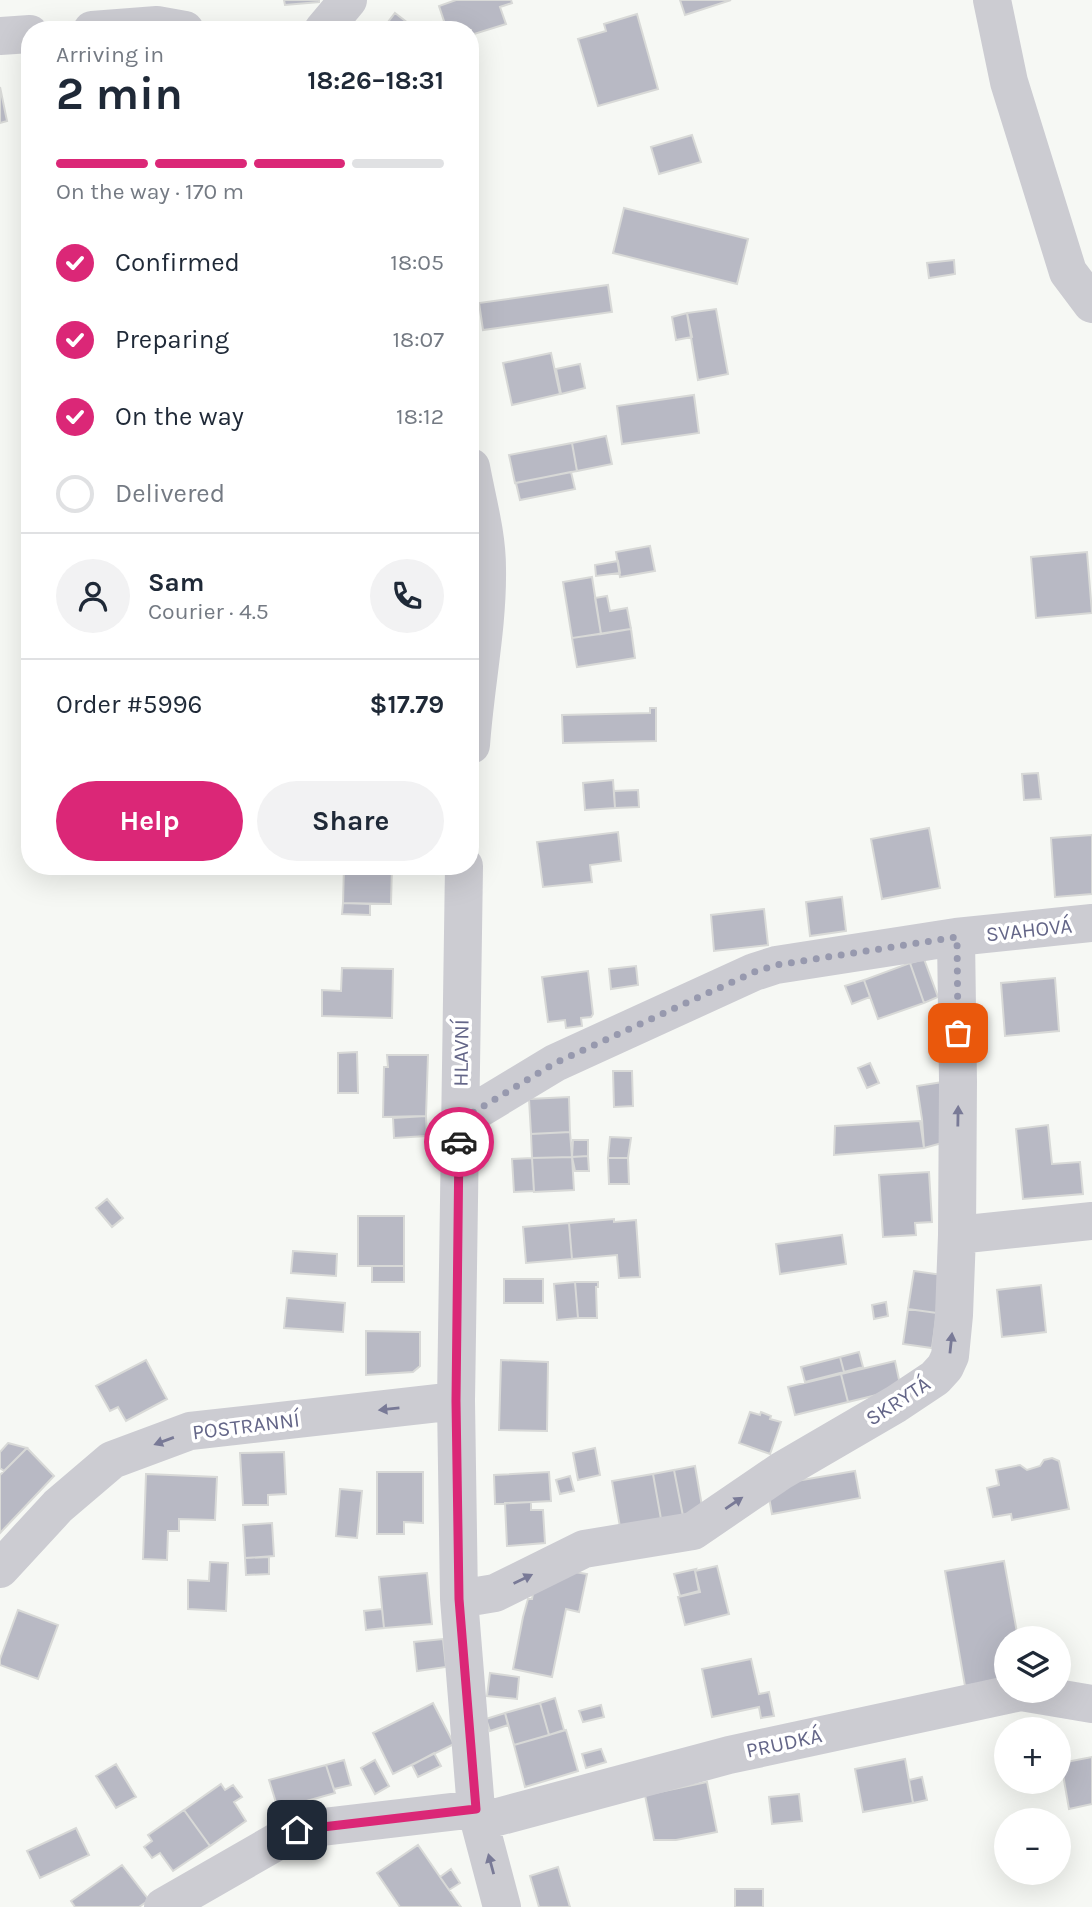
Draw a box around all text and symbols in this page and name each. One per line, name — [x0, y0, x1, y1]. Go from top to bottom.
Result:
text: Arriving in — [56, 41, 164, 68]
text: 18:26–18:31 — [307, 65, 444, 96]
text: 2 min — [56, 67, 183, 121]
text: On the way · 170 m — [56, 178, 244, 205]
icon: check — [56, 244, 94, 282]
text: Confirmed — [115, 247, 240, 278]
text: 18:05 — [390, 249, 444, 276]
icon: check — [56, 321, 94, 359]
text: Preparing — [115, 324, 229, 355]
text: 18:07 — [393, 326, 444, 353]
icon: check — [56, 398, 94, 436]
text: On the way — [115, 401, 244, 432]
text: 18:12 — [396, 403, 444, 430]
text: Delivered — [115, 478, 225, 509]
button: person — [56, 559, 130, 633]
button: phone — [370, 559, 444, 633]
text: Sam — [148, 567, 204, 598]
text: Courier · 4.5 — [148, 598, 269, 625]
text: Order #5996 — [56, 689, 203, 720]
text: $17.79 — [369, 689, 444, 720]
button: Help — [56, 781, 243, 861]
button: Share — [257, 781, 444, 861]
street label: SVAHOVÁ — [985, 914, 1073, 946]
pin — [928, 1003, 988, 1063]
icon: bag — [939, 1014, 977, 1052]
street label: HLAVNÍ — [448, 1018, 474, 1087]
one-way arrow — [952, 1105, 964, 1127]
courier — [424, 1107, 494, 1177]
icon: car — [440, 1123, 478, 1161]
one-way arrow — [946, 1332, 957, 1354]
street label: SKRYTÁ — [861, 1371, 935, 1431]
one-way arrow — [377, 1404, 399, 1415]
street label: POSTRANNÍ — [191, 1407, 302, 1444]
one-way arrow — [154, 1435, 175, 1446]
one-way arrow — [724, 1497, 744, 1510]
one-way arrow — [513, 1573, 533, 1584]
map controls — [994, 1626, 1071, 1885]
button: layers — [994, 1626, 1071, 1703]
button: + — [994, 1717, 1071, 1794]
street label: PRUDKÁ — [744, 1723, 824, 1763]
pin — [267, 1800, 327, 1860]
button: − — [994, 1808, 1071, 1885]
icon: home — [278, 1811, 316, 1849]
one-way arrow — [485, 1853, 496, 1875]

